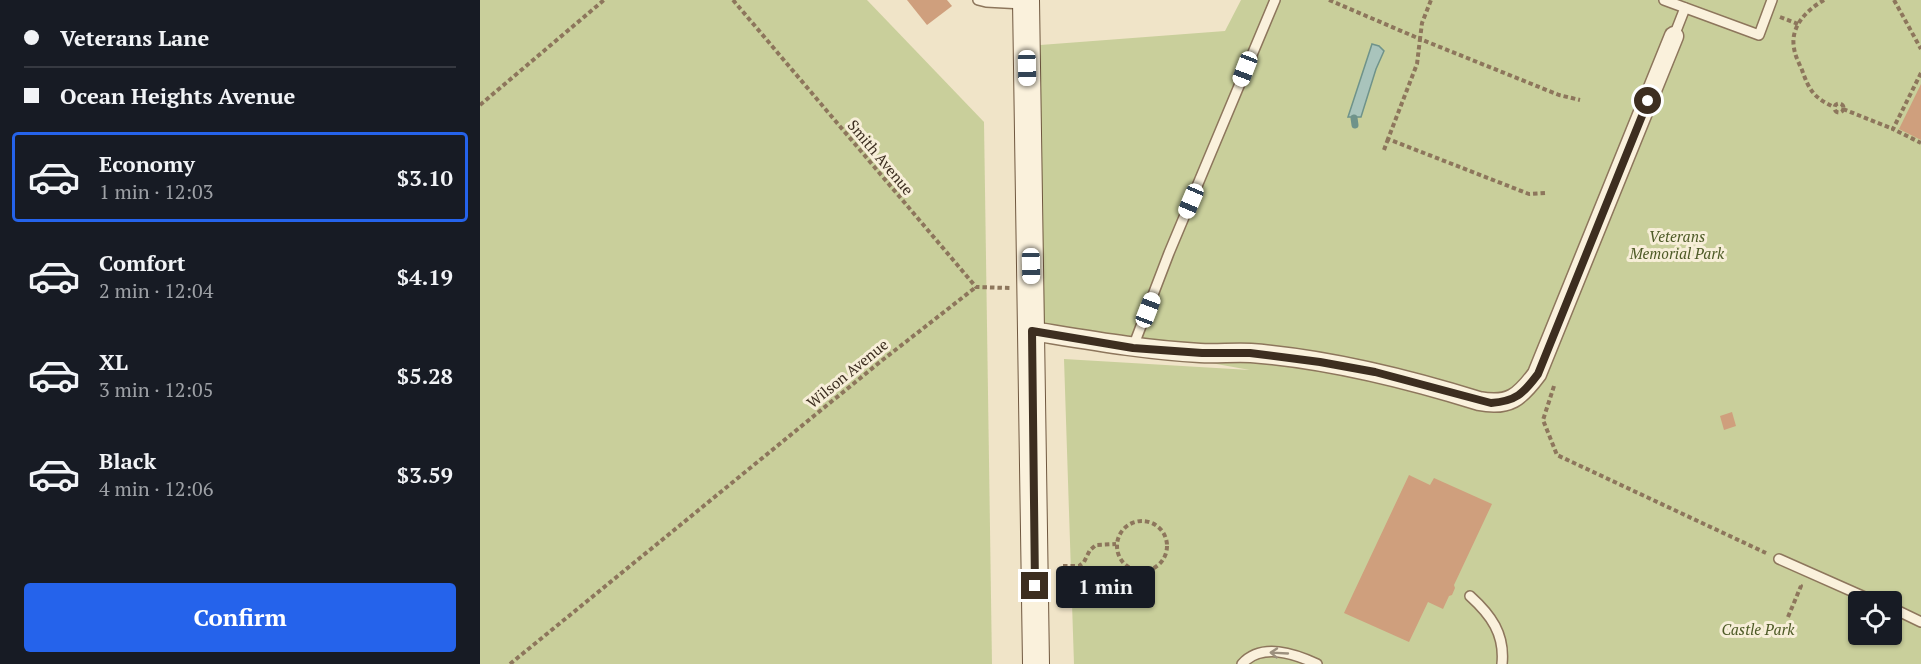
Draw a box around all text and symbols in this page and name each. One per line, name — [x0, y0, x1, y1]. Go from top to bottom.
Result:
text: Veterans Lane — [60, 23, 209, 52]
car — [1230, 49, 1260, 89]
car — [1018, 50, 1036, 86]
text: Ocean Heights Avenue — [60, 81, 295, 110]
route start — [1634, 87, 1661, 114]
street label: Smith Avenue — [844, 115, 918, 199]
text: Economy — [99, 149, 195, 178]
icon: car — [27, 150, 81, 204]
text: $3.10 — [397, 163, 453, 192]
text: 1 min · 12:03 — [99, 178, 213, 205]
car — [1176, 181, 1206, 221]
park label: Veterans Memorial Park — [1629, 226, 1725, 263]
text: Comfort — [99, 248, 185, 277]
car — [1022, 248, 1040, 284]
icon: car — [27, 249, 81, 303]
text: $4.19 — [397, 262, 453, 291]
text: 2 min · 12:04 — [99, 277, 213, 304]
car — [1133, 290, 1163, 330]
street label: Wilson Avenue — [802, 334, 892, 412]
text: XL — [99, 347, 128, 376]
icon: car — [27, 348, 81, 402]
text: $5.28 — [397, 361, 453, 390]
text: 3 min · 12:05 — [99, 376, 213, 403]
text: Black — [99, 446, 156, 475]
icon: car — [27, 447, 81, 501]
text: $3.59 — [397, 460, 453, 489]
text: 4 min · 12:06 — [99, 475, 213, 502]
callout: 1 min — [1056, 565, 1155, 607]
route end — [1021, 572, 1048, 599]
text: 1 min — [1078, 573, 1133, 600]
button: Confirm — [24, 583, 456, 652]
map controls — [1848, 591, 1902, 645]
button: locate — [1848, 591, 1902, 645]
park label: Castle Park — [1722, 619, 1795, 639]
one-way arrow — [1270, 647, 1289, 658]

